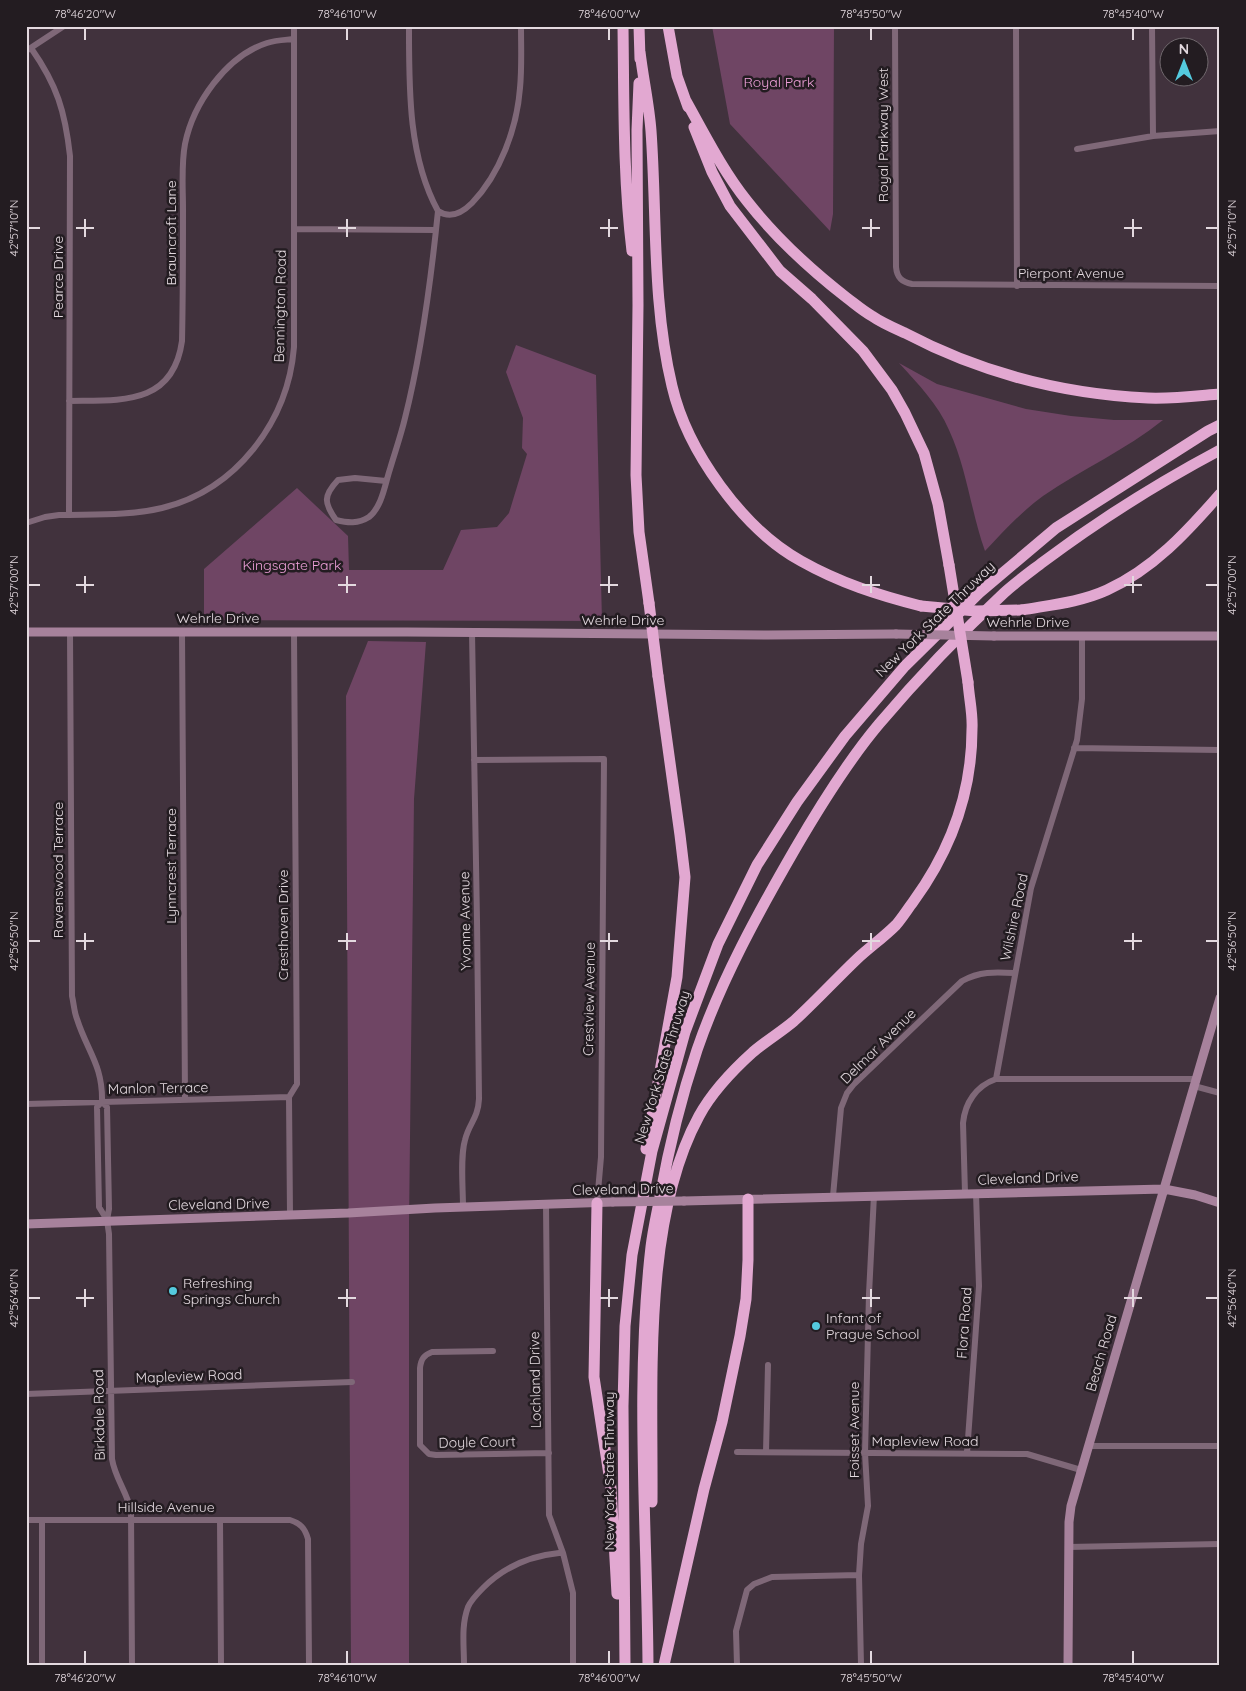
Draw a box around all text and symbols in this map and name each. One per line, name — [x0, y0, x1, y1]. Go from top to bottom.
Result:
text: 78°46'20"W — [54, 6, 116, 21]
text: 78°46'10"W — [317, 6, 377, 21]
text: 78°46'00"W — [578, 6, 640, 21]
text: 78°45'50"W — [840, 6, 902, 21]
text: 78°45'40"W — [1102, 6, 1164, 21]
north arrow — [1158, 38, 1208, 88]
text: N — [1179, 40, 1189, 58]
street label: Royal Parkway West — [874, 68, 892, 202]
park label: Royal Park — [744, 73, 814, 91]
street label: Brauncroft Lane — [162, 180, 180, 286]
text: 42°57'10"N — [6, 200, 21, 256]
text: 42°57'10"N — [1224, 200, 1239, 256]
street label: Pearce Drive — [49, 236, 67, 318]
street label: Bennington Road — [270, 249, 290, 363]
street label: Pierpont Avenue — [1018, 264, 1124, 282]
text: 42°57'00"N — [6, 555, 21, 615]
text: 42°57'00"N — [1224, 555, 1239, 615]
park label: Kingsgate Park — [243, 556, 341, 574]
street label: New York State Thruway — [872, 557, 998, 681]
street label: Wehrle Drive — [176, 609, 260, 627]
street label: Wehrle Drive — [581, 611, 665, 629]
street label: Wehrle Drive — [986, 613, 1070, 631]
street label: Ravenswood Terrace — [49, 802, 67, 938]
street label: Lynncrest Terrace — [162, 808, 180, 924]
street label: Cresthaven Drive — [274, 870, 292, 980]
street label: Yvonne Avenue — [455, 871, 475, 971]
street label: Wilshire Road — [996, 872, 1032, 962]
text: 42°56'50"N — [6, 911, 21, 971]
text: 42°56'50"N — [1224, 911, 1239, 971]
street label: Crestview Avenue — [579, 942, 599, 1056]
street label: New York State Thruway — [630, 988, 694, 1146]
street label: Delmar Avenue — [836, 1004, 920, 1088]
street label: Manlon Terrace — [108, 1078, 209, 1098]
street label: Cleveland Drive — [977, 1167, 1079, 1189]
street label: Cleveland Drive — [572, 1179, 674, 1199]
street label: Cleveland Drive — [168, 1194, 270, 1214]
text: 42°56'40"N — [6, 1268, 21, 1328]
text: 42°56'40"N — [1224, 1268, 1239, 1328]
place label: Refreshing Springs Church — [183, 1274, 280, 1308]
marker: Refreshing Springs Church — [167, 1285, 179, 1297]
street label: Flora Road — [953, 1287, 975, 1359]
place label: Infant of Prague School — [826, 1309, 920, 1343]
street label: Beach Road — [1081, 1312, 1121, 1394]
marker: Infant of Prague School — [810, 1320, 822, 1332]
street label: Lochland Drive — [525, 1331, 545, 1429]
street label: Mapleview Road — [135, 1365, 243, 1387]
street label: Birkdale Road — [89, 1369, 109, 1461]
street label: Foisset Avenue — [845, 1382, 863, 1478]
street label: New York State Thruway — [600, 1391, 618, 1551]
street label: Doyle Court — [438, 1432, 516, 1452]
street label: Mapleview Road — [872, 1432, 978, 1450]
street label: Hillside Avenue — [117, 1498, 215, 1516]
text: 78°46'20"W — [54, 1670, 116, 1685]
text: 78°46'10"W — [317, 1670, 377, 1685]
text: 78°46'00"W — [578, 1670, 640, 1685]
text: 78°45'50"W — [840, 1670, 902, 1685]
text: 78°45'40"W — [1102, 1670, 1164, 1685]

